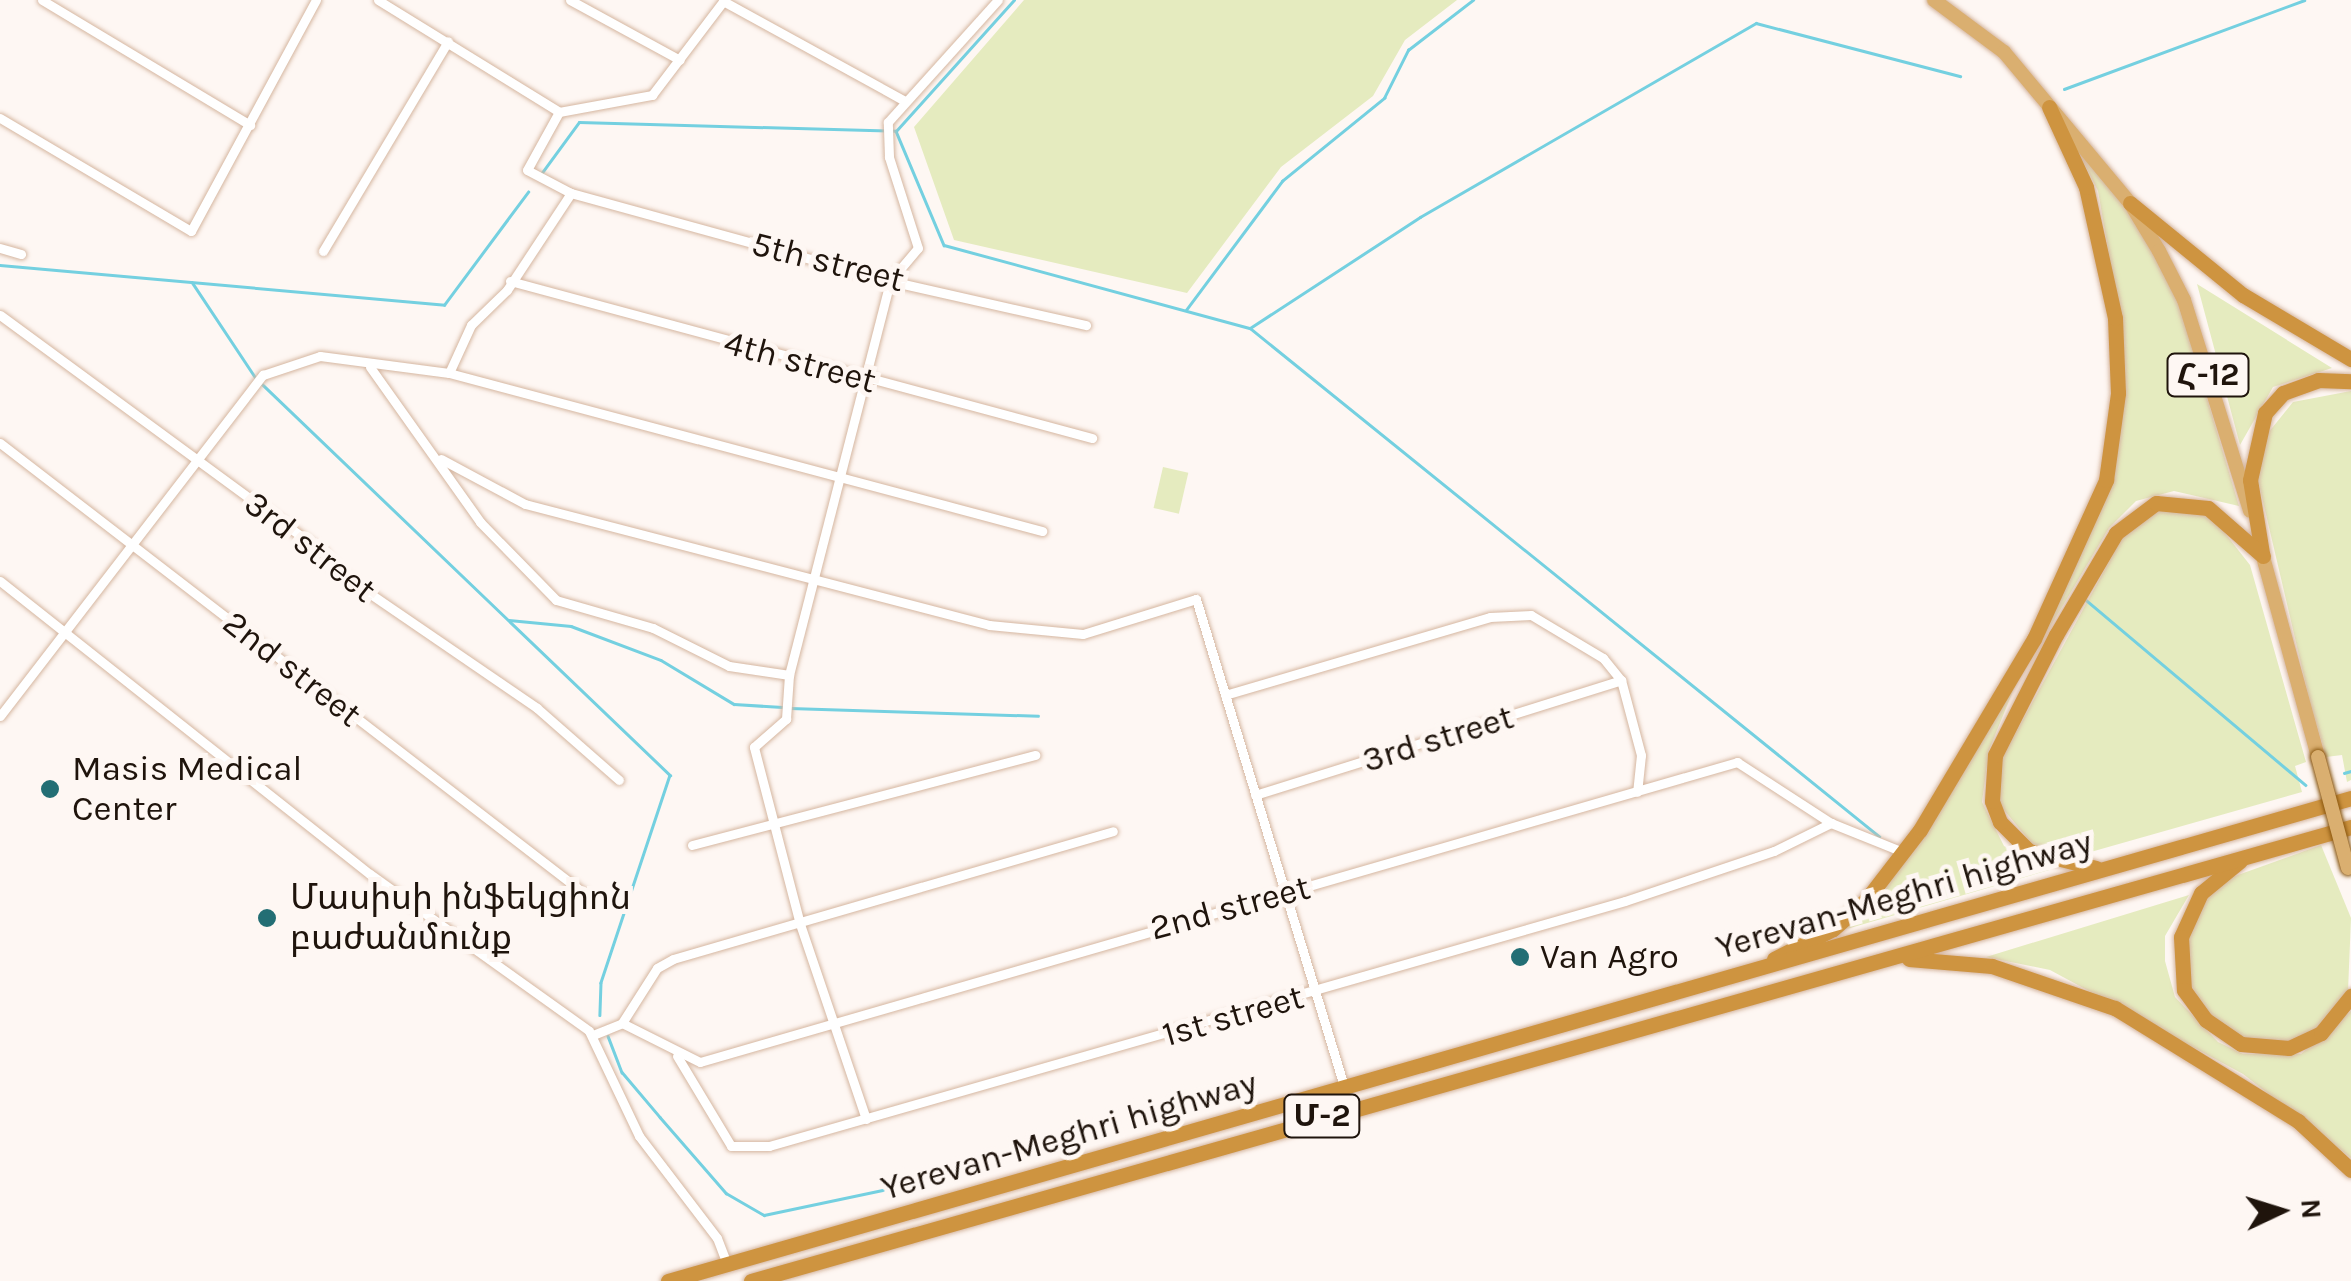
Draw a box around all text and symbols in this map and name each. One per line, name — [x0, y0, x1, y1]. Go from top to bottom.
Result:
street label: 5th street — [747, 223, 909, 301]
street label: 4th street — [719, 322, 881, 402]
road number: Հ-12 — [2166, 348, 2250, 402]
street label: 3rd street — [236, 483, 384, 611]
street label: 2nd street — [215, 602, 369, 736]
street label: 3rd street — [1357, 696, 1519, 782]
place label: Masis Medical Center — [72, 748, 302, 830]
marker: Masis Medical Center — [37, 776, 63, 802]
street label: Yerevan-Meghri highway — [1711, 821, 2097, 969]
street label: 2nd street — [1145, 867, 1315, 949]
place label: Մասիսի ինֆեկցիոն բաժանմունք — [290, 877, 631, 959]
marker: Մասիսի ինֆեկցիոն բաժանմունք — [254, 905, 280, 931]
place label: Van Agro — [1540, 936, 1679, 978]
marker: Van Agro — [1509, 946, 1531, 968]
street label: 1st street — [1158, 976, 1308, 1056]
street label: Yerevan-Meghri highway — [876, 1062, 1262, 1210]
road number: Մ-2 — [1282, 1089, 1362, 1143]
north arrow — [2231, 1161, 2331, 1261]
text: N — [2294, 1198, 2329, 1220]

